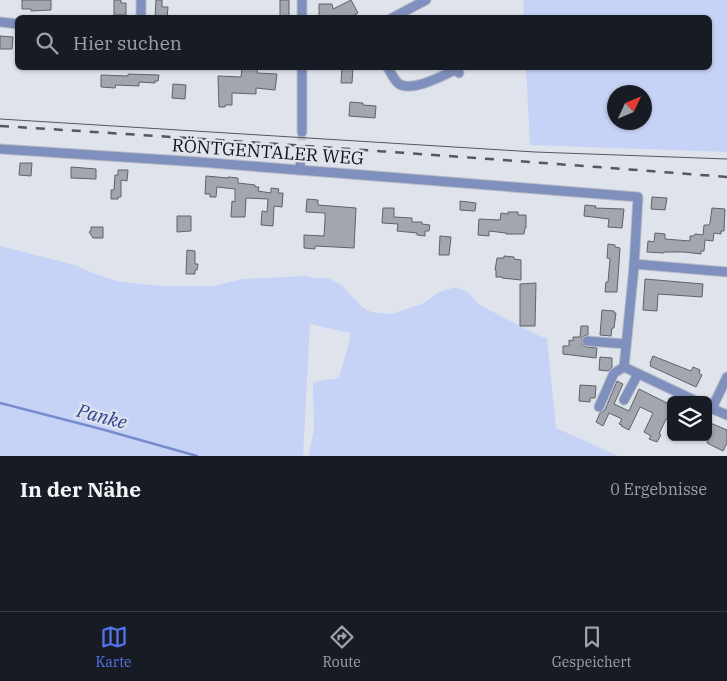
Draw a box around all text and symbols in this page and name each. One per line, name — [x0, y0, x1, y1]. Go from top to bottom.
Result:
search box — [15, 15, 712, 70]
icon: search — [33, 29, 61, 57]
text: Hier suchen — [73, 31, 182, 55]
north arrow — [607, 85, 652, 130]
street label: RÖNTGENTALER WEG — [171, 133, 365, 170]
map controls — [667, 396, 712, 441]
button: layers — [667, 396, 712, 441]
water label: Panke — [74, 398, 130, 434]
text: In der Nähe — [20, 475, 141, 503]
text: 0 Ergebnisse — [610, 479, 707, 499]
tab: Karte — [95, 623, 132, 671]
tab: Route — [323, 623, 361, 671]
tab: Gespeichert — [552, 623, 632, 671]

